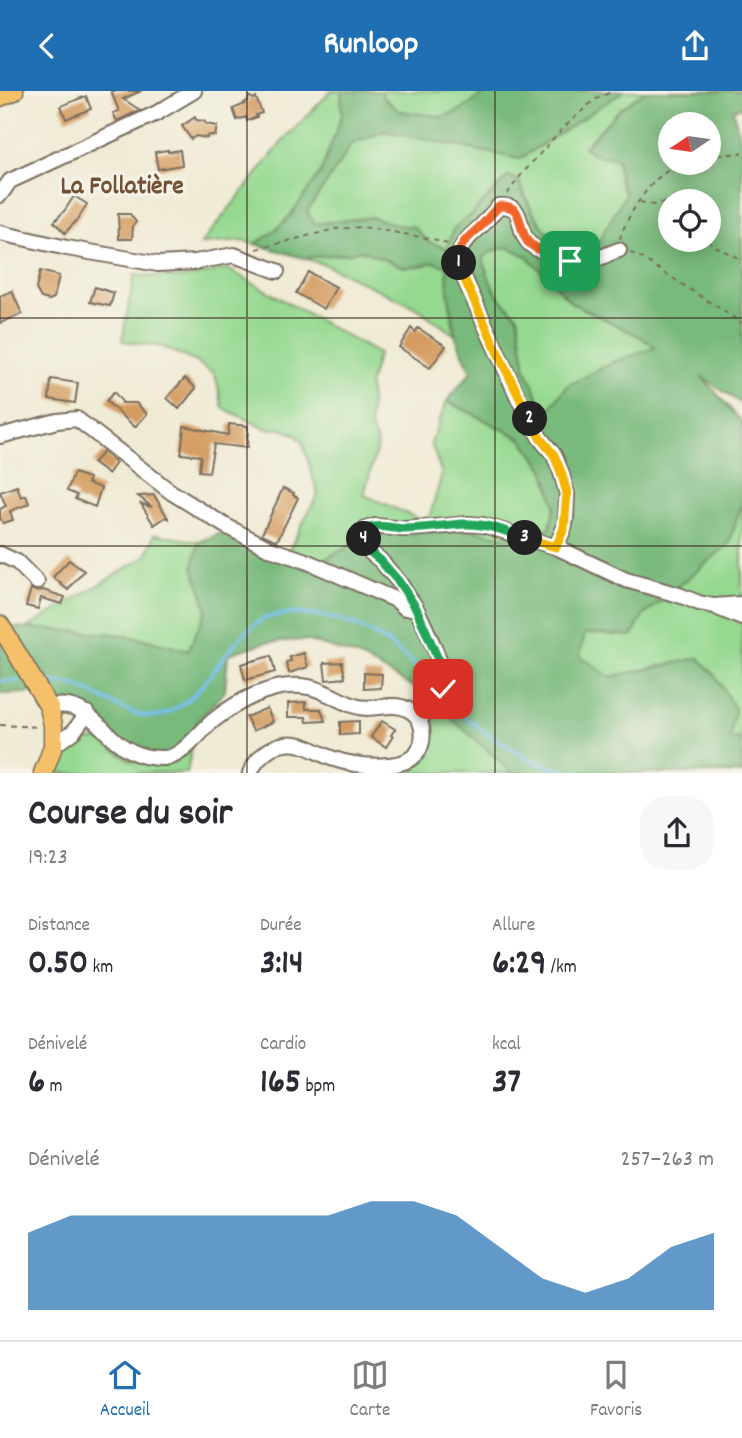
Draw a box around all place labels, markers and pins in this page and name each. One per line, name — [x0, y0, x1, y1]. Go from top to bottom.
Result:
pin — [540, 231, 600, 291]
pin: 1 — [442, 245, 476, 281]
pin: 2 — [512, 401, 548, 437]
pin: 4 — [346, 521, 382, 557]
pin: 3 — [508, 521, 542, 555]
pin — [413, 659, 473, 719]

